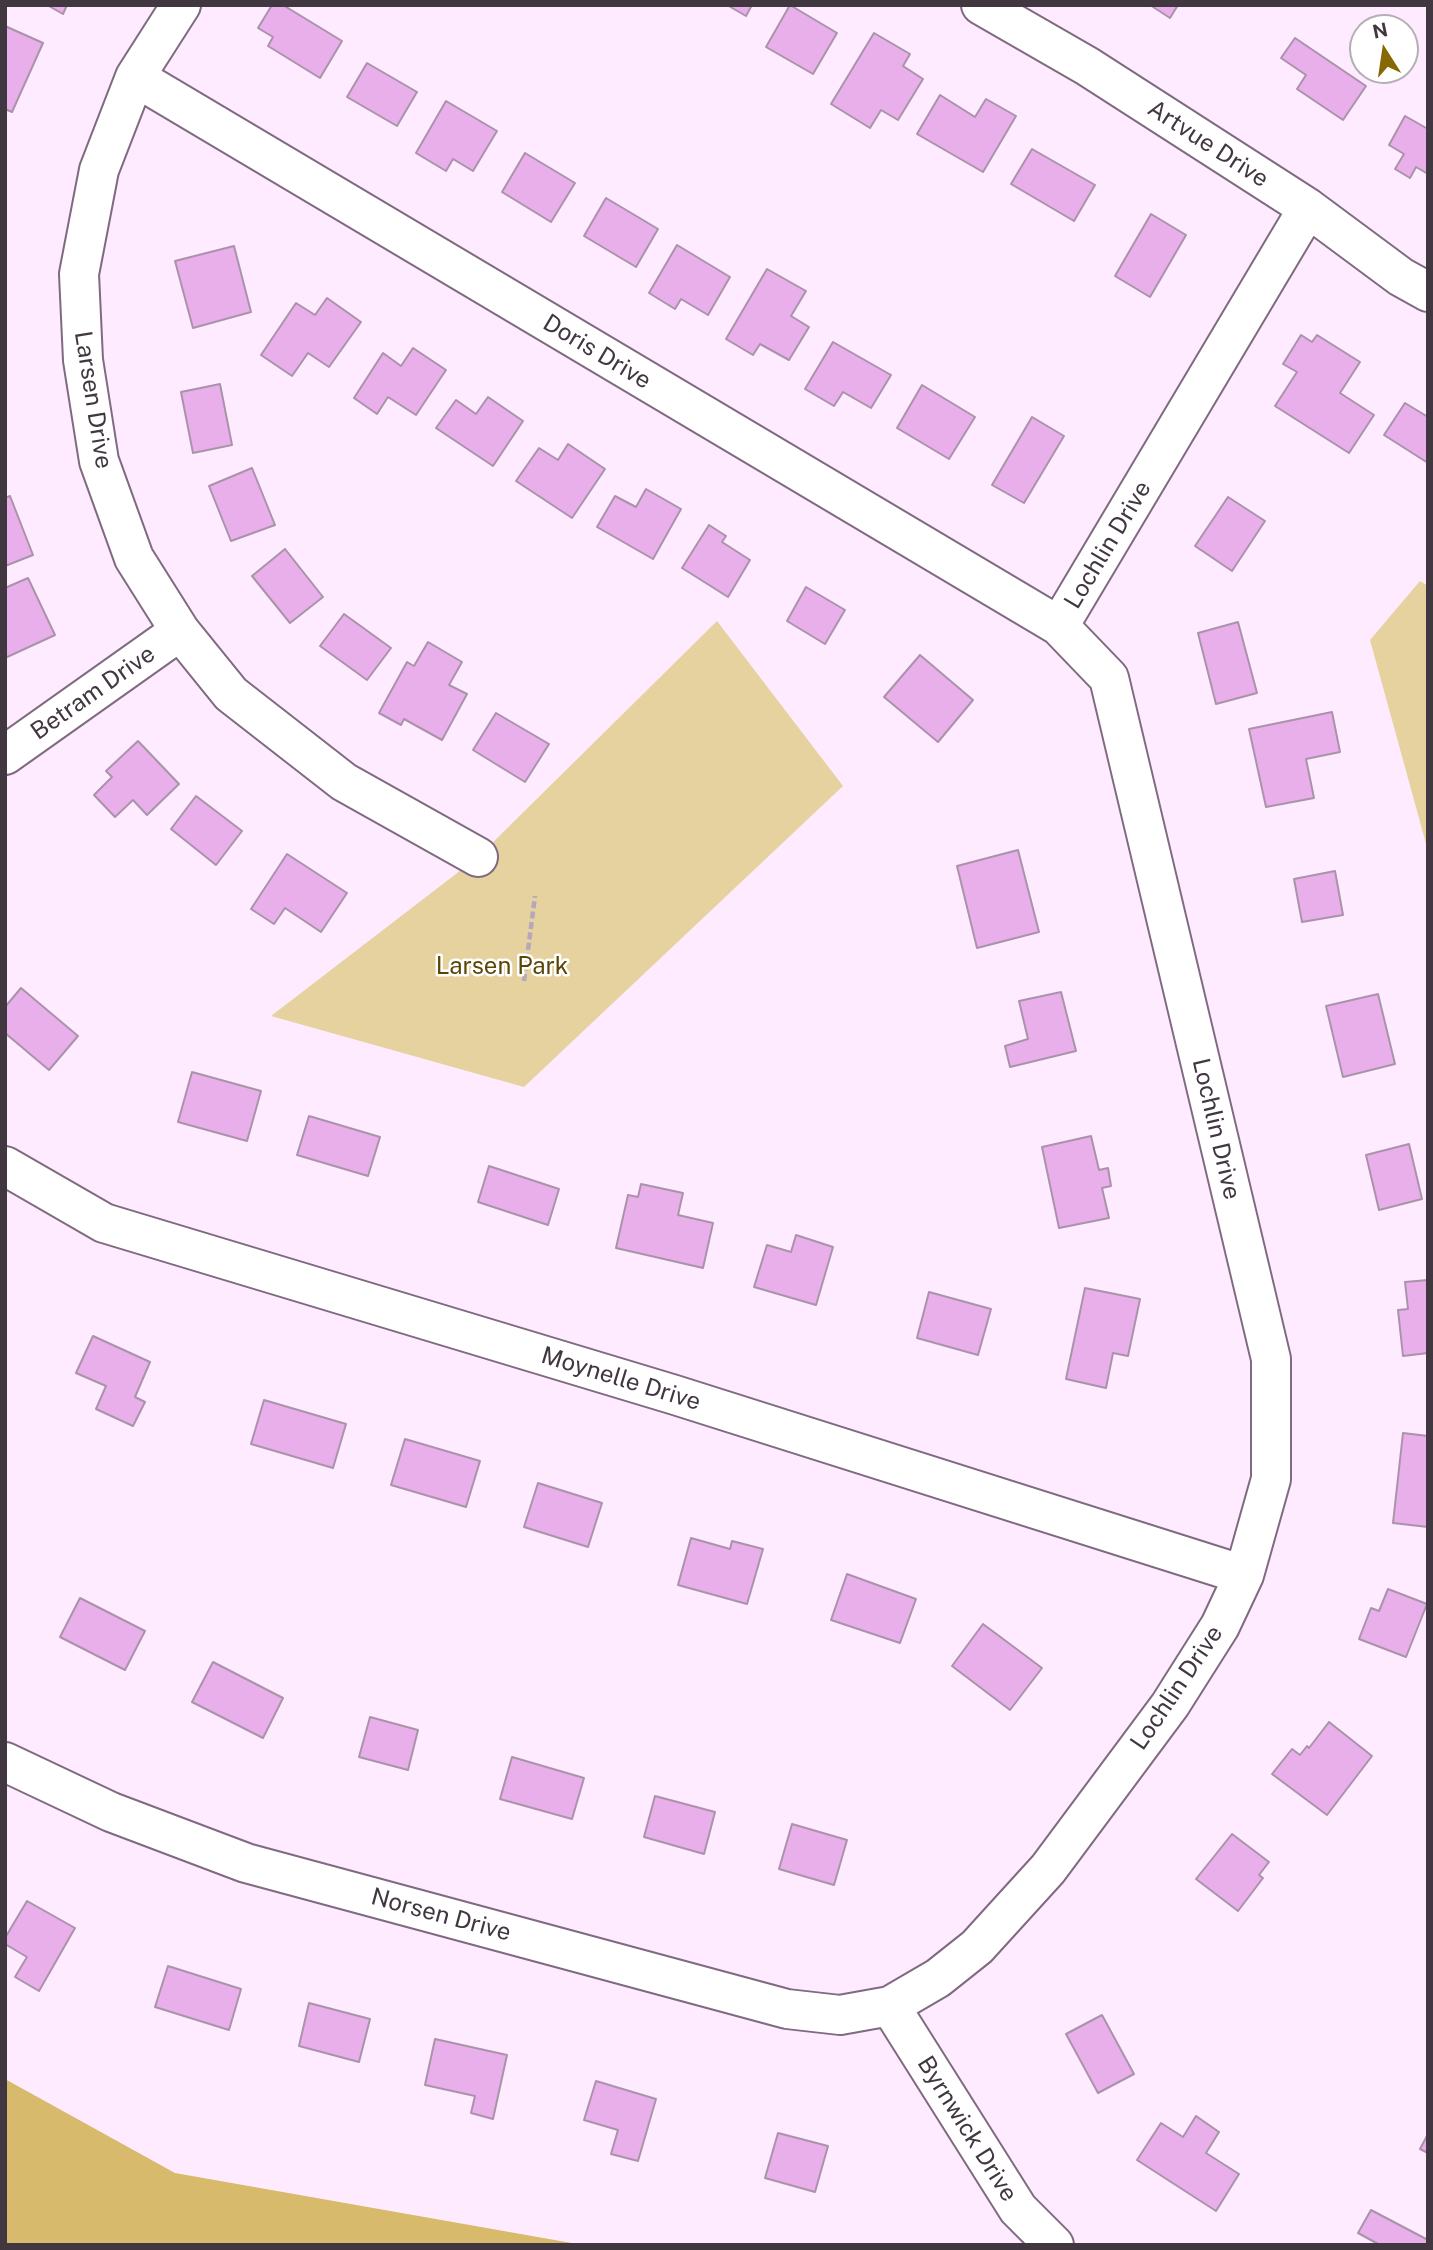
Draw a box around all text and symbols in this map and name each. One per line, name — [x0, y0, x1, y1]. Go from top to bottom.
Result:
north arrow — [1349, 14, 1419, 84]
text: N — [1370, 18, 1390, 43]
street label: Artvue Drive — [1142, 94, 1274, 194]
street label: Doris Drive — [538, 309, 656, 395]
street label: Larsen Drive — [68, 329, 118, 471]
street label: Lochlin Drive — [1059, 476, 1157, 614]
street label: Betram Drive — [25, 640, 161, 746]
park label: Larsen Park — [436, 953, 568, 981]
street label: Lochlin Drive — [1186, 1056, 1246, 1202]
street label: Moynelle Drive — [538, 1341, 704, 1417]
street label: Lochlin Drive — [1125, 1620, 1229, 1756]
street label: Norsen Drive — [368, 1883, 514, 1947]
street label: Byrnwick Drive — [911, 2051, 1023, 2207]

